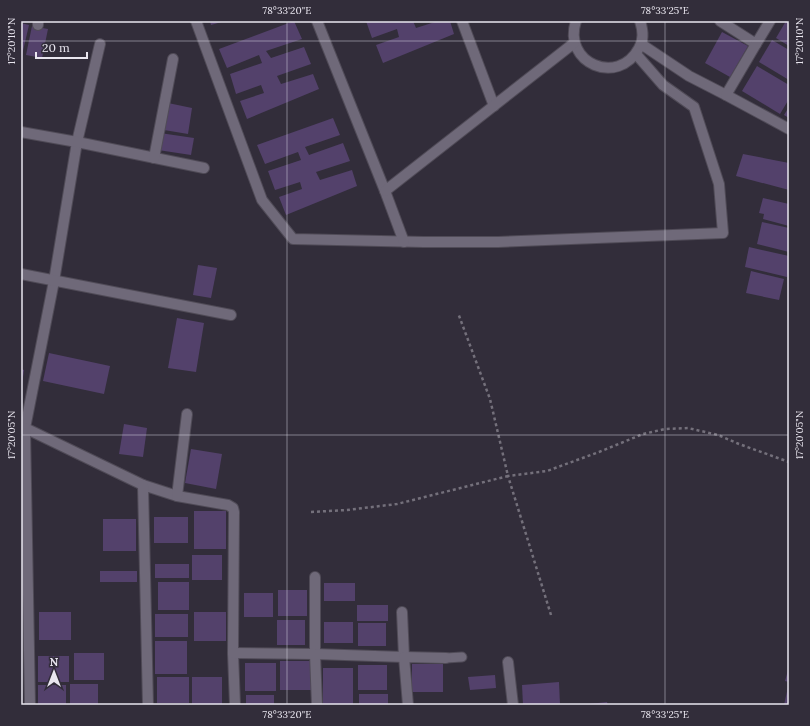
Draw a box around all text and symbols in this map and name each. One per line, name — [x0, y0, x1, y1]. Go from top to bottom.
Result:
text: 78°33'20"E — [263, 4, 311, 17]
text: 78°33'25"E — [641, 4, 689, 17]
text: 17°20'10"N — [5, 17, 18, 64]
text: 17°20'10"N — [793, 17, 806, 64]
scale bar — [36, 34, 87, 60]
text: 20 m — [42, 40, 70, 55]
text: 17°20'05"N — [5, 410, 18, 459]
text: 17°20'05"N — [793, 410, 806, 459]
north arrow — [34, 652, 74, 692]
text: N — [50, 655, 59, 669]
text: 78°33'20"E — [263, 708, 311, 721]
text: 78°33'25"E — [641, 708, 689, 721]

